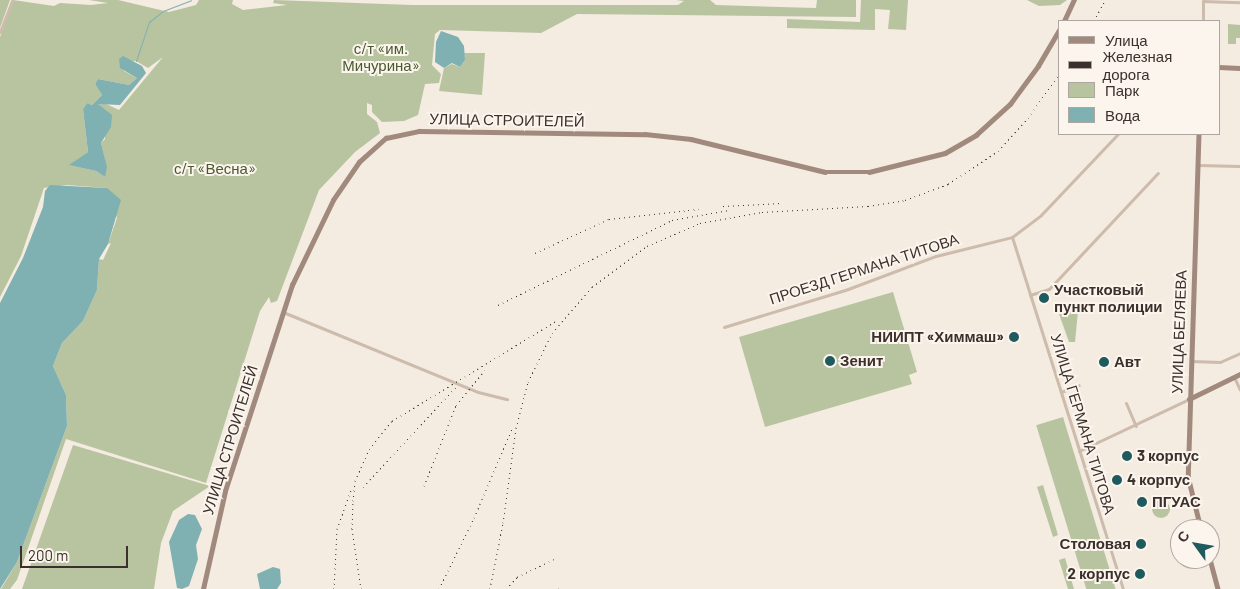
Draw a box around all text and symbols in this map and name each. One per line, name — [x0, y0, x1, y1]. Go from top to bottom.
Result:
legend — [1058, 20, 1220, 135]
text: Улица — [1105, 31, 1148, 49]
park label: с/т «им. Мичурина» — [342, 39, 420, 74]
text: Железная дорога — [1102, 47, 1172, 83]
text: Парк — [1105, 81, 1139, 99]
text: Вода — [1105, 106, 1140, 124]
street label: УЛИЦА СТРОИТЕЛЕЙ — [429, 110, 585, 130]
park label: с/т «Весна» — [174, 160, 256, 178]
street label: ПРОЕЗД ГЕРМАНА ТИТОВА — [767, 230, 961, 308]
street label: УЛИЦА БЕЛЯЕВА — [1168, 270, 1190, 394]
place label: Участковый пункт полиции — [1054, 280, 1163, 315]
marker: Участковый пункт полиции — [1038, 292, 1050, 304]
place label: НИИПТ «Химмаш» — [871, 328, 1004, 346]
marker: НИИПТ «Химмаш» — [1008, 331, 1020, 343]
street label: УЛИЦА ГЕРМАНА ТИТОВА — [1047, 332, 1119, 516]
place label: Зенит — [840, 352, 883, 370]
place label: Авт — [1114, 353, 1141, 371]
marker: Зенит — [824, 355, 836, 367]
marker: Авт — [1098, 356, 1110, 368]
street label: УЛИЦА СТРОИТЕЛЕЙ — [199, 363, 261, 517]
place label: 3 корпус — [1137, 447, 1199, 465]
marker: 3 корпус — [1121, 450, 1133, 462]
place label: 4 корпус — [1127, 471, 1190, 489]
marker: 4 корпус — [1111, 474, 1123, 486]
place label: ПГУАС — [1152, 493, 1201, 511]
marker: ПГУАС — [1136, 496, 1148, 508]
north arrow — [1170, 519, 1220, 569]
text: С — [1173, 528, 1193, 545]
place label: Столовая — [1060, 535, 1131, 553]
scale bar — [22, 536, 130, 568]
marker: Столовая — [1135, 538, 1147, 550]
text: 200 m — [28, 546, 68, 564]
place label: 2 корпус — [1068, 565, 1130, 583]
marker: 2 корпус — [1134, 568, 1146, 580]

